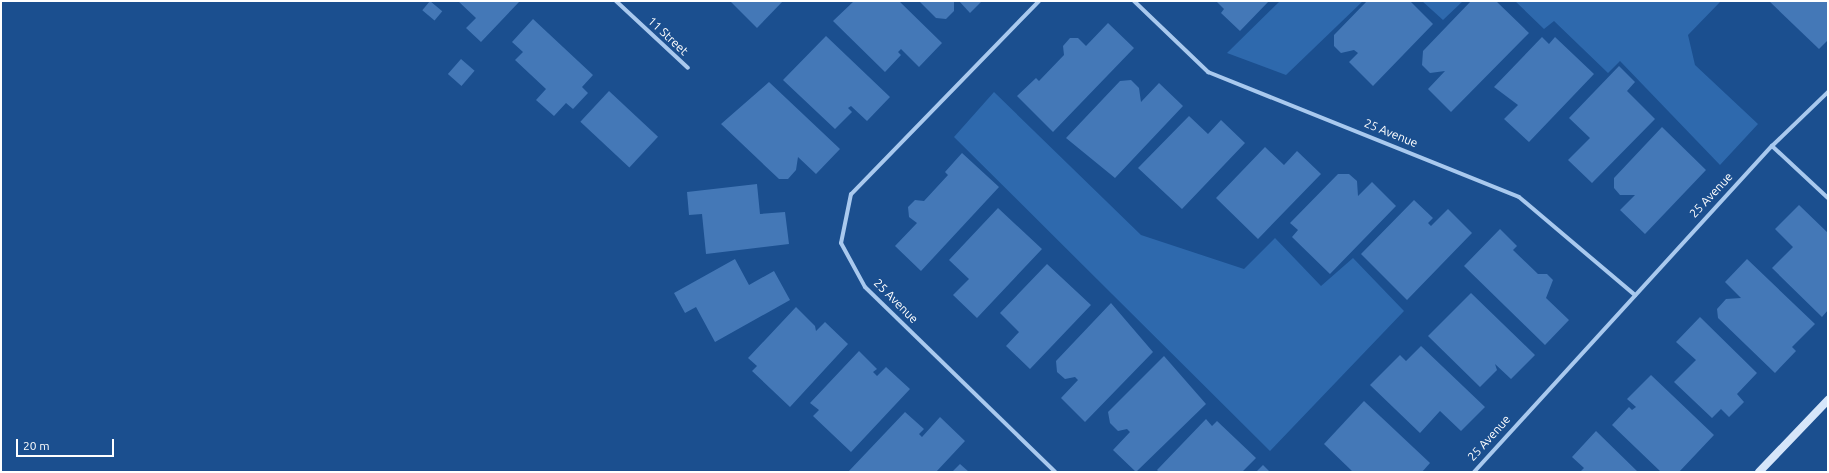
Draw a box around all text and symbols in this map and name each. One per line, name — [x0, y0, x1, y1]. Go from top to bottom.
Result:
street label: 11 Street — [645, 14, 691, 58]
street label: 25 Avenue — [1362, 116, 1420, 150]
street label: 25 Avenue — [1686, 169, 1736, 221]
street label: 25 Avenue — [871, 276, 921, 326]
street label: 25 Avenue — [1465, 412, 1513, 464]
scale bar — [18, 431, 116, 457]
text: 20 m — [23, 439, 50, 452]

